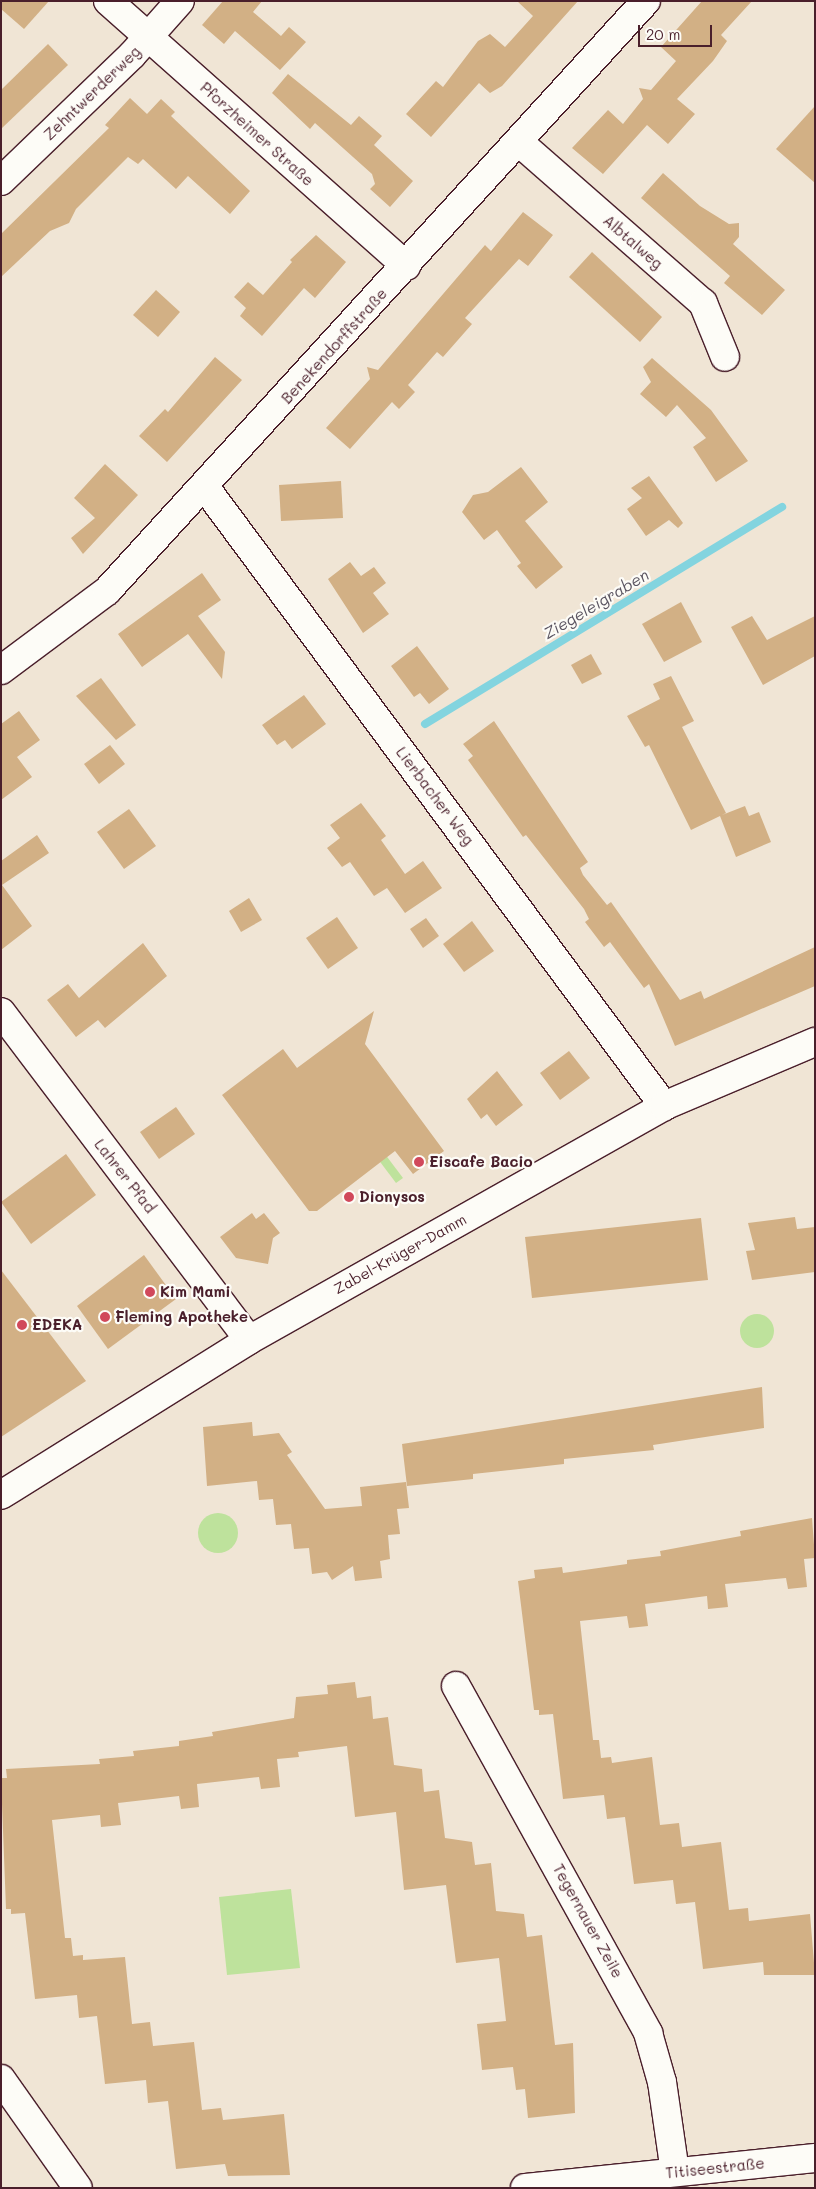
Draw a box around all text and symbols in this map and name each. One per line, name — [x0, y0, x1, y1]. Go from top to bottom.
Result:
scale bar — [641, 15, 715, 47]
text: 20 m — [646, 24, 680, 44]
street label: Zehntwerderweg — [40, 42, 144, 144]
street label: Pforzheimer Straße — [197, 78, 317, 190]
street label: Albtalweg — [600, 211, 666, 273]
street label: Benekendorffstraße — [277, 285, 391, 407]
water label: Ziegeleigraben — [540, 565, 652, 643]
street label: Lierbacher Weg — [392, 743, 478, 849]
street label: Lahrer Pfad — [91, 1136, 159, 1216]
place label: Eiscafe Bacio — [429, 1153, 533, 1171]
marker: Eiscafe Bacio — [413, 1156, 425, 1168]
place label: Dionysos — [359, 1188, 425, 1206]
marker: Dionysos — [343, 1191, 355, 1203]
street label: Zabel-Krüger-Damm — [331, 1210, 469, 1298]
place label: Kim Mami — [160, 1283, 231, 1301]
marker: Kim Mami — [144, 1286, 156, 1298]
place label: Fleming Apotheke — [115, 1308, 248, 1326]
marker: Fleming Apotheke — [99, 1311, 111, 1323]
place label: EDEKA — [32, 1316, 82, 1334]
marker: EDEKA — [16, 1319, 28, 1331]
street label: Tegernauer Zeile — [549, 1861, 627, 1981]
street label: Titiseestraße — [665, 2154, 765, 2182]

